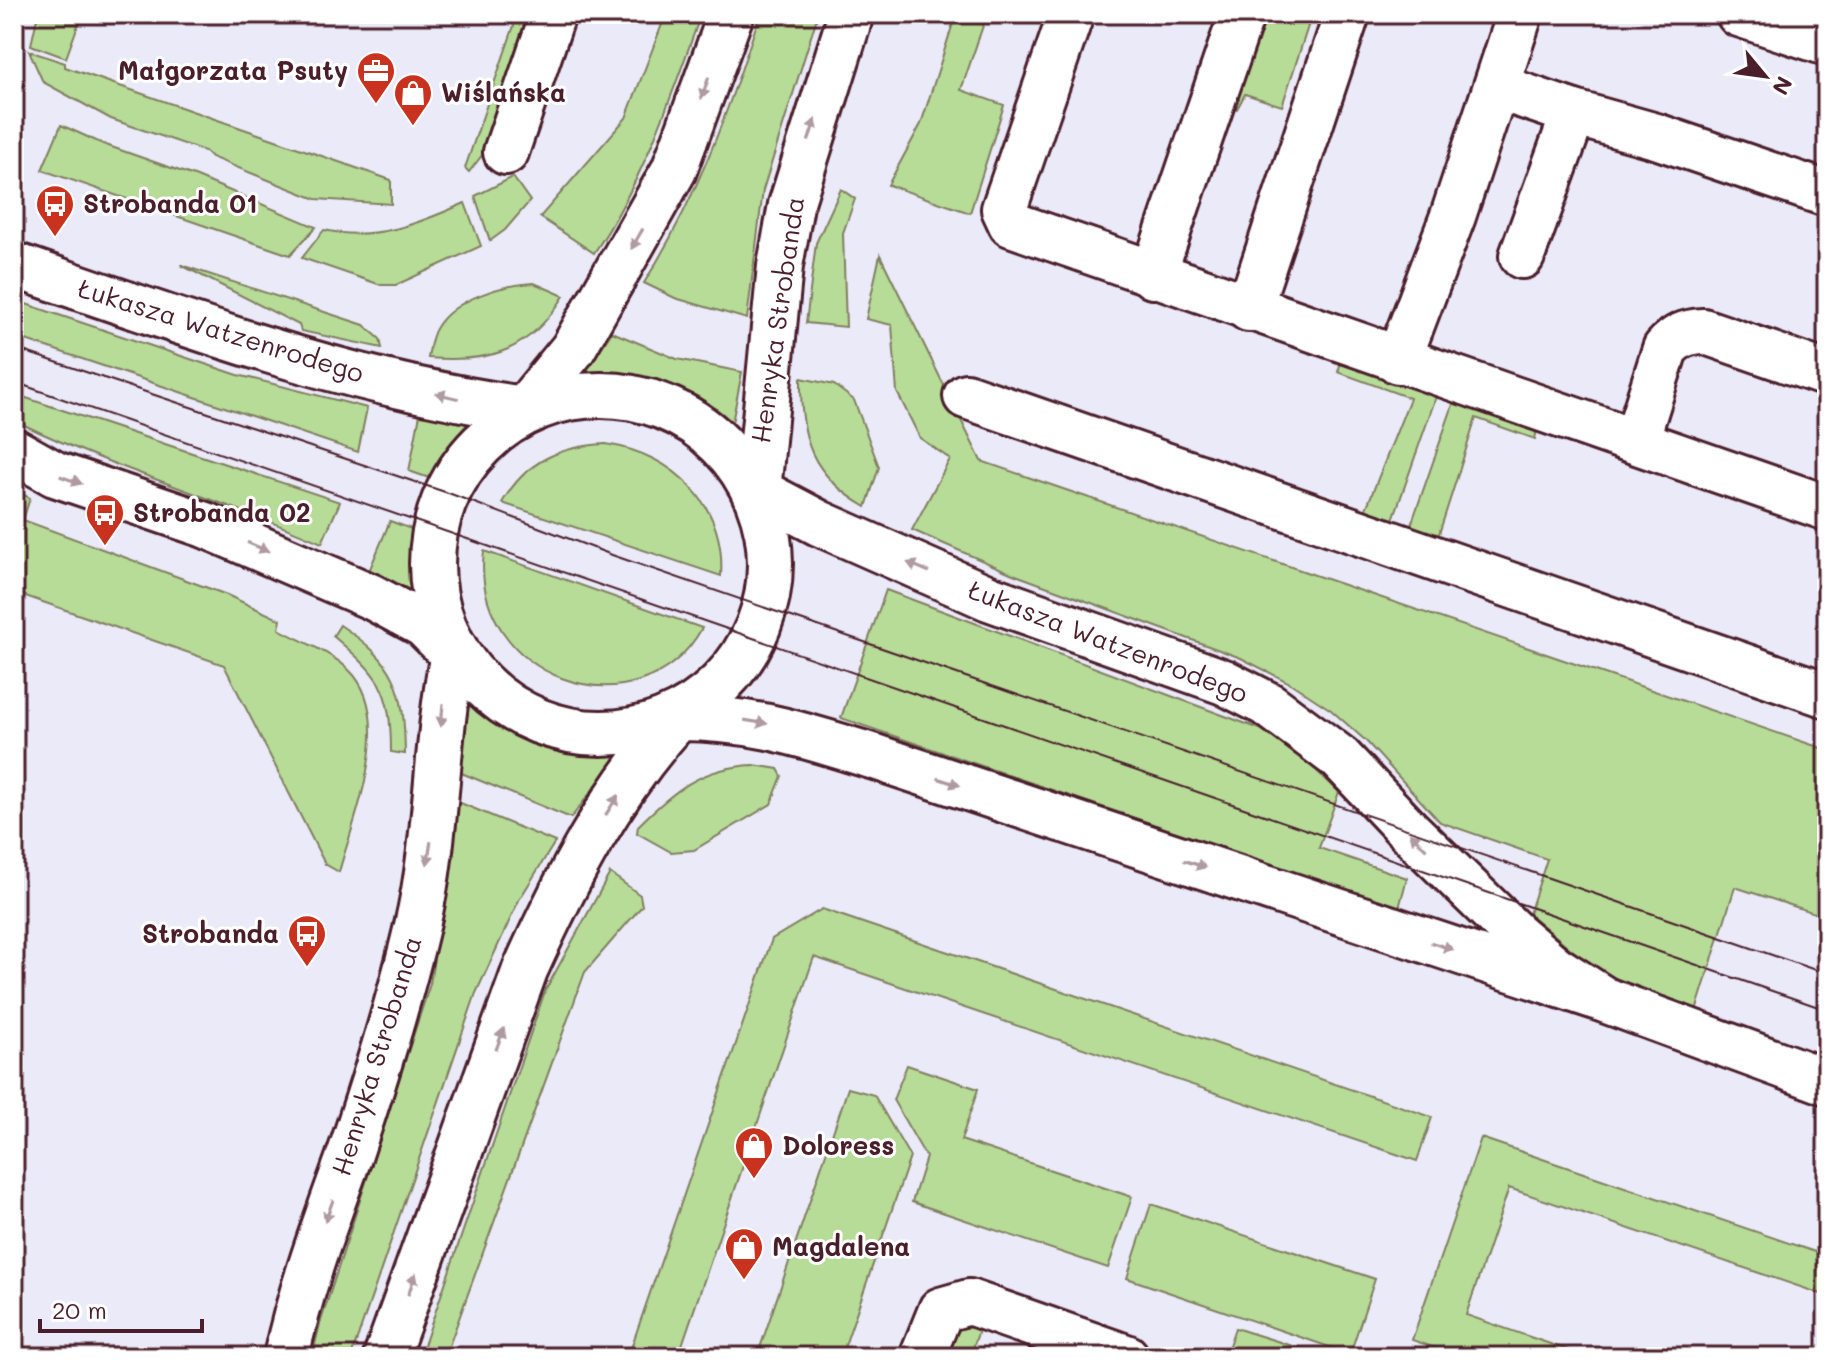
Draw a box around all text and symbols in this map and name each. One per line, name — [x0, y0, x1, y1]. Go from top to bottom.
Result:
north arrow — [1725, 36, 1805, 116]
office icon: Małgorzata Psuty — [355, 50, 397, 105]
place label: Małgorzata Psuty — [118, 53, 348, 87]
shop icon: Wiślańska — [392, 72, 434, 127]
text: N — [1766, 72, 1800, 100]
place label: Wiślańska — [441, 75, 566, 109]
one-way arrow — [699, 76, 711, 100]
one-way arrow — [806, 118, 818, 142]
bus stop icon: Strobanda 01 — [34, 183, 76, 238]
place label: Strobanda 01 — [83, 186, 258, 220]
street label: Henryka Strobanda — [743, 195, 811, 445]
one-way arrow — [630, 228, 644, 250]
street label: Łukasza Watzenrodego — [75, 270, 368, 390]
one-way arrow — [434, 389, 459, 402]
one-way arrow — [60, 474, 84, 487]
bus stop icon: Strobanda 02 — [84, 492, 126, 547]
place label: Strobanda 02 — [133, 495, 311, 529]
one-way arrow — [246, 541, 270, 554]
one-way arrow — [906, 561, 930, 574]
street label: Łukasza Watzenrodego — [964, 572, 1253, 710]
one-way arrow — [436, 703, 449, 728]
one-way arrow — [744, 717, 769, 729]
one-way arrow — [937, 776, 961, 788]
one-way arrow — [604, 794, 619, 816]
one-way arrow — [1409, 832, 1428, 851]
one-way arrow — [422, 841, 435, 866]
one-way arrow — [1184, 858, 1208, 870]
bus stop icon: Strobanda — [286, 913, 328, 968]
place label: Strobanda — [142, 916, 279, 950]
street label: Henryka Strobanda — [323, 932, 429, 1179]
one-way arrow — [1430, 940, 1454, 952]
one-way arrow — [495, 1027, 507, 1051]
shop icon: Doloress — [733, 1125, 775, 1180]
place label: Doloress — [782, 1128, 894, 1162]
one-way arrow — [322, 1199, 335, 1223]
shop icon: Magdalena — [723, 1226, 765, 1281]
place label: Magdalena — [772, 1229, 910, 1263]
one-way arrow — [407, 1271, 419, 1295]
scale bar — [40, 1283, 202, 1333]
text: 20 m — [52, 1294, 107, 1325]

